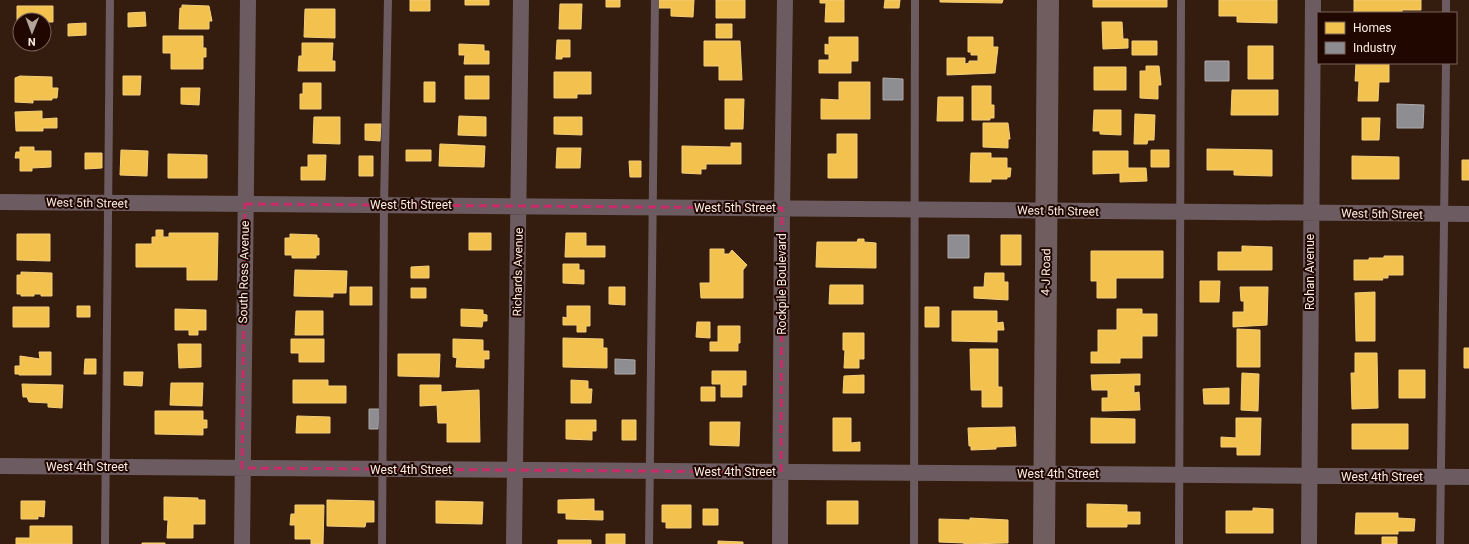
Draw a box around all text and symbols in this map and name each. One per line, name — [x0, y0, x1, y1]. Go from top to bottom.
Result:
north arrow — [12, 12, 52, 52]
legend — [1317, 12, 1457, 64]
text: Homes — [1353, 21, 1391, 35]
text: N — [28, 35, 36, 48]
text: Industry — [1353, 41, 1397, 55]
street label: West 5th Street — [46, 195, 128, 211]
street label: West 5th Street — [370, 198, 452, 212]
street label: West 5th Street — [694, 201, 776, 215]
street label: West 5th Street — [1017, 203, 1099, 219]
street label: West 5th Street — [1341, 206, 1423, 222]
street label: South Ross Avenue — [236, 220, 252, 324]
street label: Richards Avenue — [510, 227, 526, 317]
street label: Rockpile Boulevard — [775, 233, 789, 335]
street label: Rohan Avenue — [1303, 234, 1317, 310]
street label: 4-J Road — [1039, 248, 1053, 296]
street label: West 4th Street — [46, 460, 128, 474]
street label: West 4th Street — [370, 463, 452, 477]
street label: West 4th Street — [694, 465, 776, 479]
street label: West 4th Street — [1017, 467, 1099, 481]
street label: West 4th Street — [1341, 470, 1423, 484]

